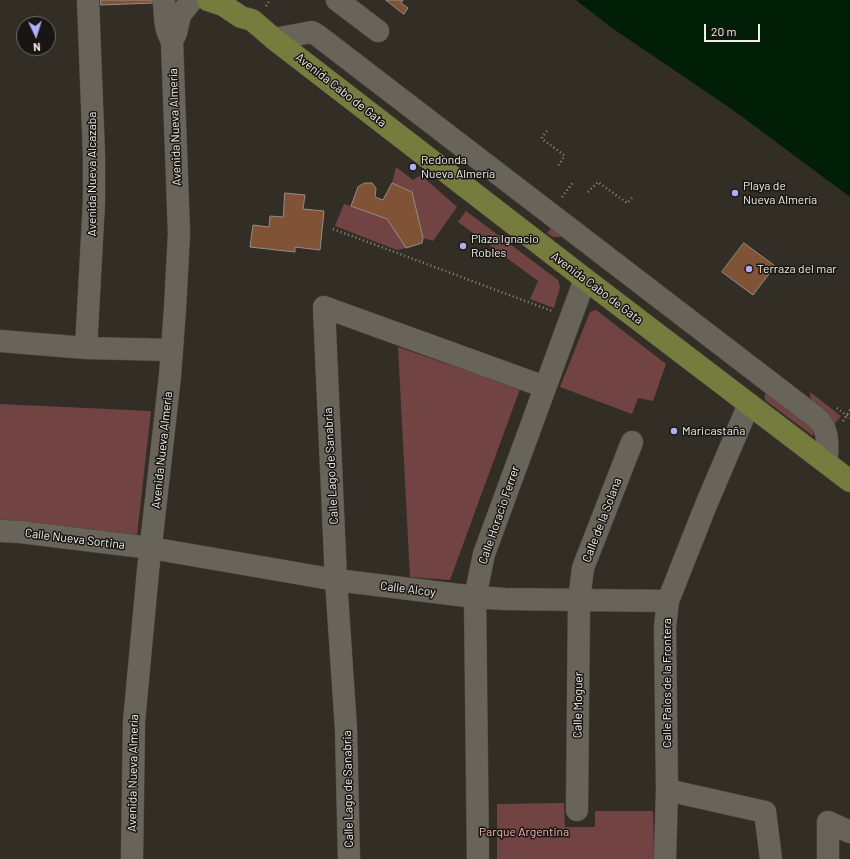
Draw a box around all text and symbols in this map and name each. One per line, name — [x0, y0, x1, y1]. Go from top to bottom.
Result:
north arrow — [16, 16, 56, 56]
scale bar — [706, 16, 762, 42]
text: 20 m — [711, 24, 737, 38]
text: N — [33, 41, 41, 54]
street label: Avenida Cabo de Gata — [293, 50, 389, 130]
street label: Avenida Nueva Almería — [166, 68, 184, 186]
street label: Avenida Nueva Alcazaba — [85, 112, 99, 236]
place label: Redonda Nueva Almería — [421, 153, 495, 181]
marker: Redonda Nueva Almería — [408, 162, 418, 172]
place label: Playa de Nueva Almería — [743, 179, 817, 207]
marker: Playa de Nueva Almería — [730, 188, 740, 198]
place label: Plaza Ignacio Robles — [471, 232, 539, 260]
marker: Plaza Ignacio Robles — [458, 241, 468, 251]
street label: Avenida Cabo de Gata — [548, 249, 646, 327]
place label: Terraza del mar — [757, 262, 837, 276]
marker: Terraza del mar — [744, 264, 754, 274]
street label: Avenida Nueva Almería — [149, 391, 175, 509]
street label: Calle Lago de Sanabria — [321, 407, 341, 525]
place label: Maricastaña — [682, 424, 745, 438]
marker: Maricastaña — [669, 426, 679, 436]
street label: Calle Horacio Ferrer — [475, 464, 523, 566]
street label: Calle de la Solana — [579, 476, 625, 564]
street label: Calle Nueva Sortina — [24, 526, 126, 552]
street label: Calle Alcoy — [379, 578, 437, 600]
street label: Calle Palos de la Frontera — [660, 618, 674, 748]
street label: Calle Moguer — [570, 672, 586, 738]
street label: Avenida Nueva Almería — [125, 714, 141, 832]
street label: Calle Lago de Sanabria — [340, 730, 356, 848]
park label: Parque Argentina — [479, 825, 569, 839]

